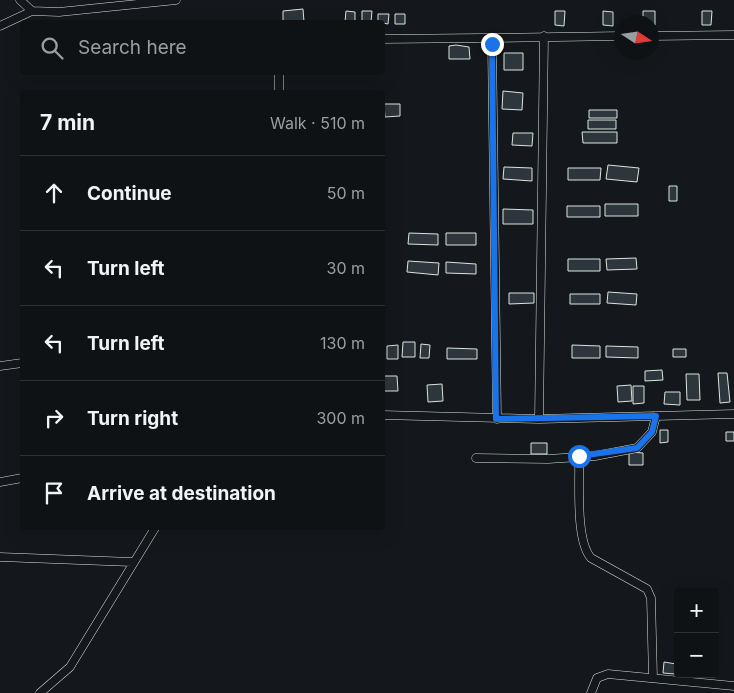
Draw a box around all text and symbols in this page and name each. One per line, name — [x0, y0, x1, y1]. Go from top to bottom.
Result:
north arrow — [614, 15, 659, 60]
search box — [20, 20, 385, 75]
route end — [481, 33, 504, 56]
icon: search — [38, 34, 66, 62]
text: Search here — [78, 36, 187, 59]
text: 7 min — [40, 110, 95, 135]
text: Walk · 510 m — [270, 113, 365, 133]
icon: ahead — [40, 179, 68, 207]
text: Continue — [87, 182, 172, 205]
text: 50 m — [327, 183, 365, 203]
icon: left — [40, 254, 68, 282]
text: Turn left — [87, 257, 165, 280]
text: 30 m — [327, 258, 365, 278]
icon: left — [40, 329, 68, 357]
text: Turn left — [87, 332, 165, 355]
text: 130 m — [320, 333, 365, 353]
icon: right — [40, 404, 68, 432]
text: Turn right — [87, 407, 178, 430]
text: 300 m — [316, 408, 365, 428]
route start — [568, 445, 591, 468]
icon: arrive — [40, 479, 68, 507]
text: Arrive at destination — [87, 482, 276, 505]
map controls — [674, 588, 719, 678]
button: + — [674, 588, 719, 633]
button: − — [674, 633, 719, 678]

